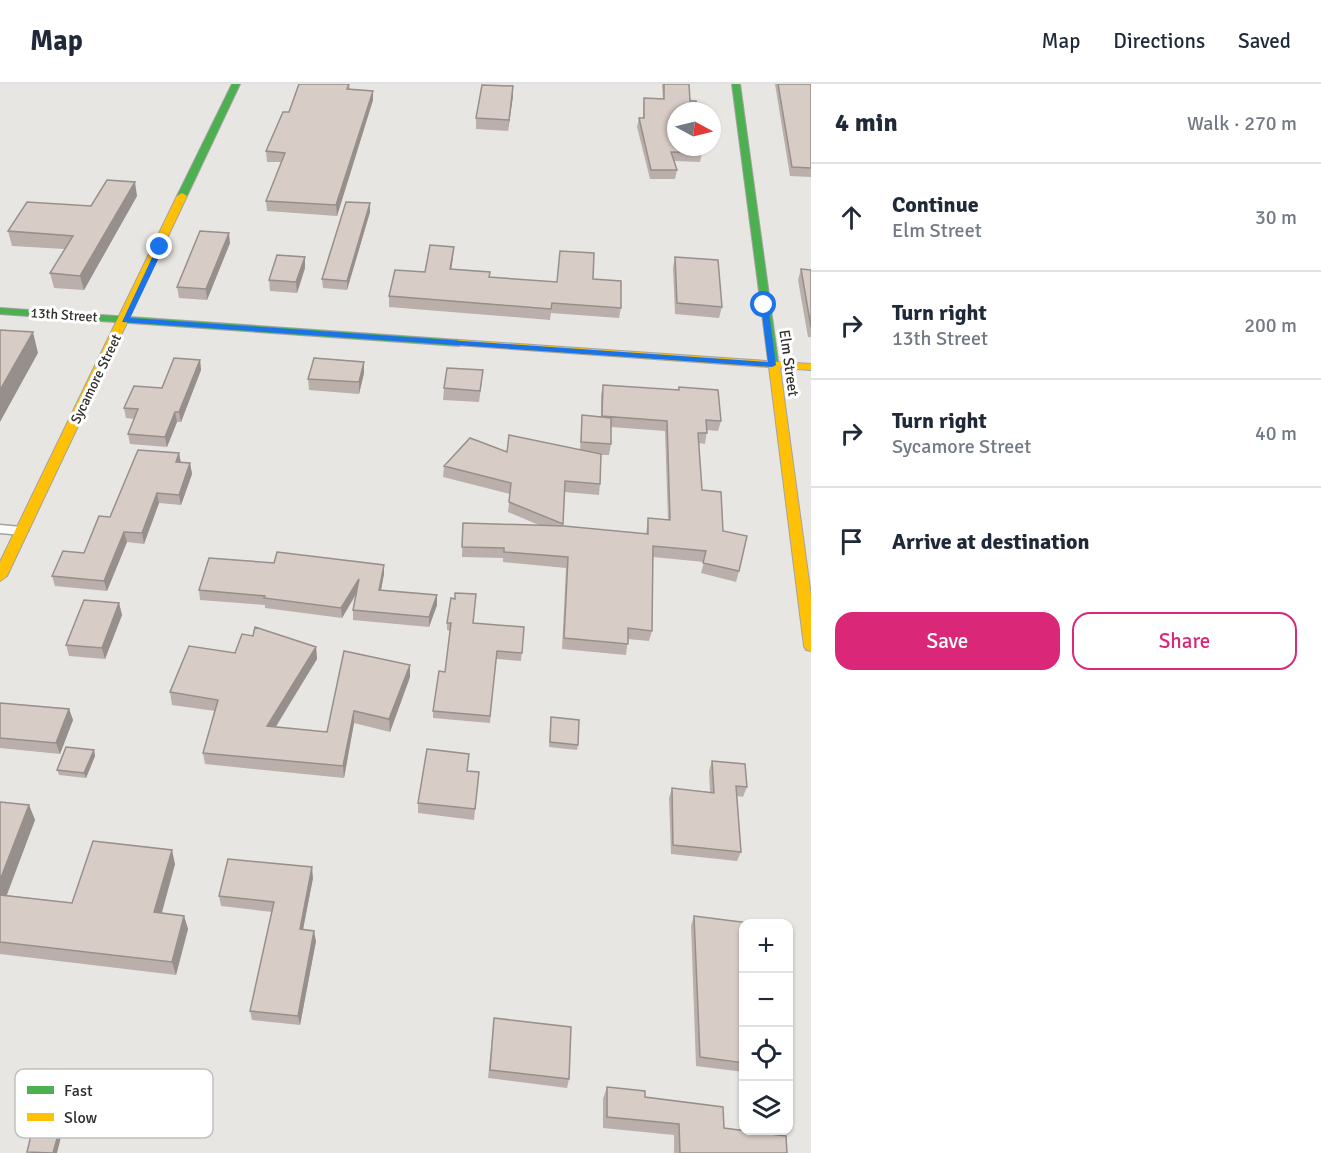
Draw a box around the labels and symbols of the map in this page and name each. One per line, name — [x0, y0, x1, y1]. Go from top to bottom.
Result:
north arrow — [667, 102, 721, 156]
route end — [146, 233, 172, 259]
route start — [750, 291, 776, 317]
street label: 13th Street — [30, 304, 98, 326]
street label: Elm Street — [775, 328, 803, 398]
street label: Sycamore Street — [67, 331, 125, 427]
legend — [15, 1069, 213, 1138]
text: Fast — [64, 1081, 93, 1101]
text: Slow — [64, 1108, 98, 1128]

